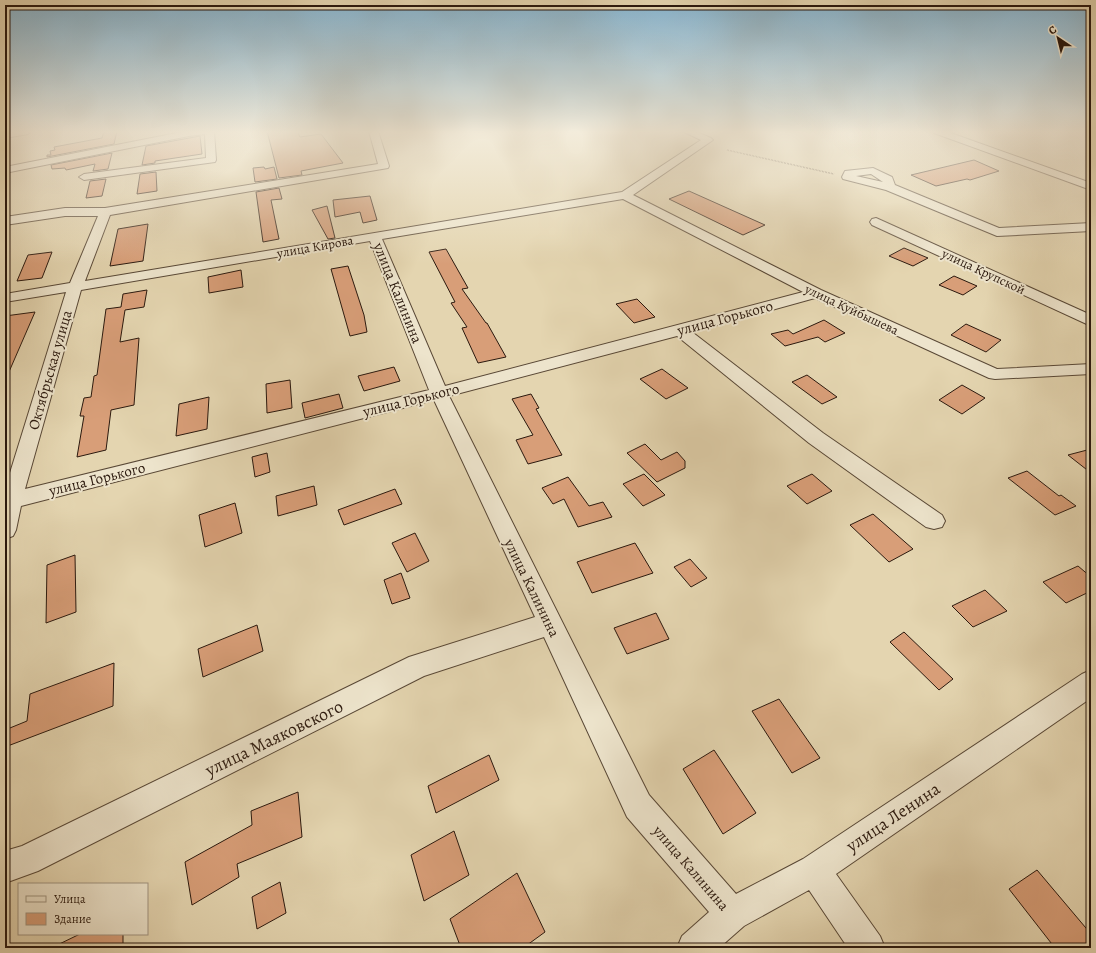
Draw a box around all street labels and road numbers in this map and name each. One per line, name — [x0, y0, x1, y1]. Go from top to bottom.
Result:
street label: улица Кирова — [275, 231, 355, 262]
street label: улица Калинина — [368, 239, 427, 346]
street label: улица Крупской — [938, 244, 1029, 298]
street label: улица Куйбышева — [801, 280, 901, 339]
street label: улица Горького — [674, 296, 775, 341]
street label: Октябрьская улица — [23, 308, 77, 432]
street label: улица Горького — [360, 378, 461, 422]
street label: улица Горького — [46, 457, 147, 501]
street label: улица Калинина — [499, 535, 564, 641]
street label: улица Маяковского — [200, 694, 347, 782]
street label: улица Ленина — [840, 776, 945, 858]
street label: улица Калинина — [648, 820, 734, 915]

